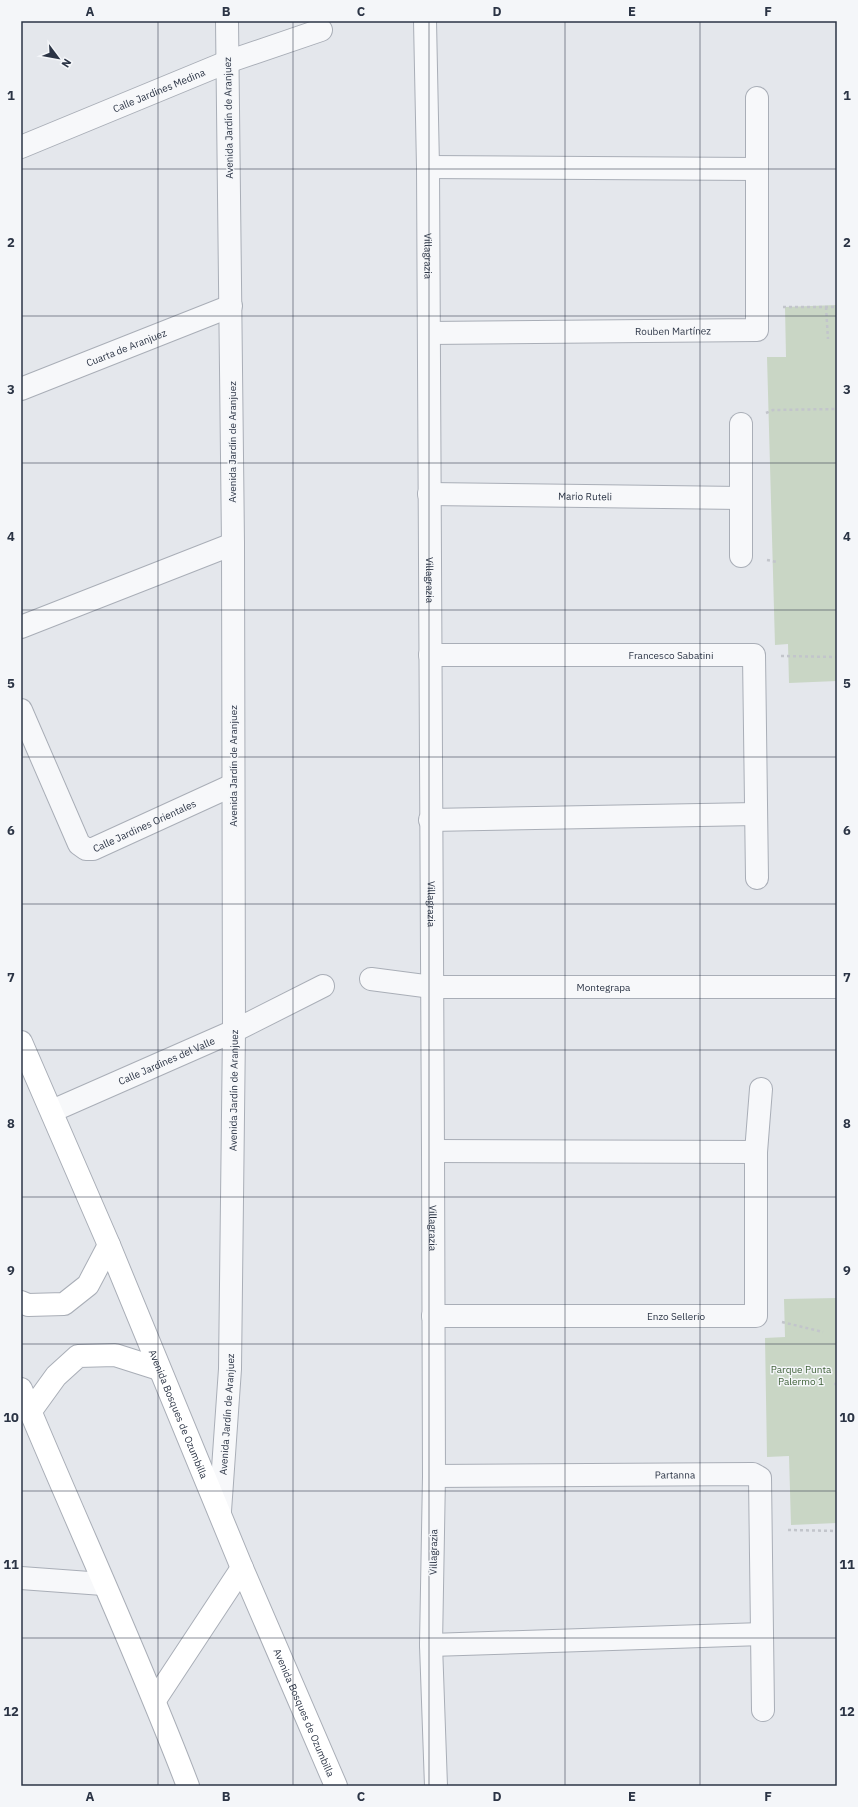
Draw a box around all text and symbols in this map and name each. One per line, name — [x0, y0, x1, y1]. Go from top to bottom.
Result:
text: A — [86, 3, 95, 20]
text: B — [222, 3, 231, 20]
text: C — [357, 3, 366, 20]
text: D — [492, 3, 502, 20]
text: E — [628, 3, 636, 20]
text: F — [764, 3, 772, 20]
north arrow — [38, 38, 78, 78]
text: N — [58, 56, 75, 70]
street label: Avenida Jardín de Aranjuez — [221, 57, 236, 179]
street label: Calle Jardines Medina — [111, 66, 208, 115]
text: 1 — [7, 87, 15, 104]
text: 1 — [843, 87, 851, 104]
street label: Villagrazia — [421, 233, 435, 280]
text: 2 — [7, 234, 15, 251]
text: 2 — [843, 234, 851, 251]
street label: Rouben Martínez — [635, 324, 711, 338]
street label: Cuarta de Aranjuez — [84, 326, 169, 370]
text: 3 — [7, 381, 15, 398]
street label: Avenida Jardín de Aranjuez — [226, 381, 239, 503]
text: 3 — [843, 381, 851, 398]
street label: Mario Ruteli — [558, 490, 612, 503]
text: 4 — [7, 528, 15, 545]
text: 4 — [843, 528, 851, 545]
street label: Villagrazia — [423, 557, 436, 604]
street label: Francesco Sabatini — [629, 649, 713, 662]
text: 5 — [7, 675, 15, 692]
text: 5 — [843, 675, 851, 692]
street label: Avenida Jardín de Aranjuez — [227, 705, 240, 827]
street label: Calle Jardines Orientales — [91, 797, 198, 855]
text: 6 — [7, 822, 15, 839]
text: 6 — [843, 822, 851, 839]
street label: Villagrazia — [425, 881, 438, 928]
text: 7 — [7, 969, 15, 986]
text: 7 — [843, 969, 851, 986]
street label: Montegrapa — [577, 981, 631, 994]
street label: Avenida Jardín de Aranjuez — [227, 1029, 241, 1151]
street label: Calle Jardines del Valle — [116, 1034, 217, 1088]
text: 8 — [7, 1115, 15, 1132]
text: 8 — [843, 1115, 851, 1132]
street label: Villagrazia — [426, 1205, 439, 1252]
text: 9 — [7, 1262, 15, 1279]
text: 9 — [843, 1262, 851, 1279]
street label: Enzo Sellerio — [647, 1310, 705, 1323]
street label: Avenida Bosques de Ozumbilla — [146, 1348, 211, 1481]
street label: Avenida Jardín de Aranjuez — [217, 1353, 237, 1475]
park label: Parque Punta Palermo 1 — [771, 1363, 832, 1388]
text: 10 — [3, 1409, 19, 1426]
text: 10 — [839, 1409, 855, 1426]
street label: Partanna — [655, 1468, 696, 1482]
street label: Villagrazia — [427, 1528, 440, 1575]
text: 11 — [3, 1556, 19, 1573]
text: 11 — [839, 1556, 855, 1573]
street label: Avenida Bosques de Ozumbilla — [270, 1647, 338, 1780]
text: 12 — [3, 1703, 19, 1720]
text: 12 — [839, 1703, 855, 1720]
text: A — [86, 1788, 95, 1805]
text: B — [222, 1788, 231, 1805]
text: C — [357, 1788, 366, 1805]
text: D — [492, 1788, 502, 1805]
text: E — [628, 1788, 636, 1805]
text: F — [764, 1788, 772, 1805]

